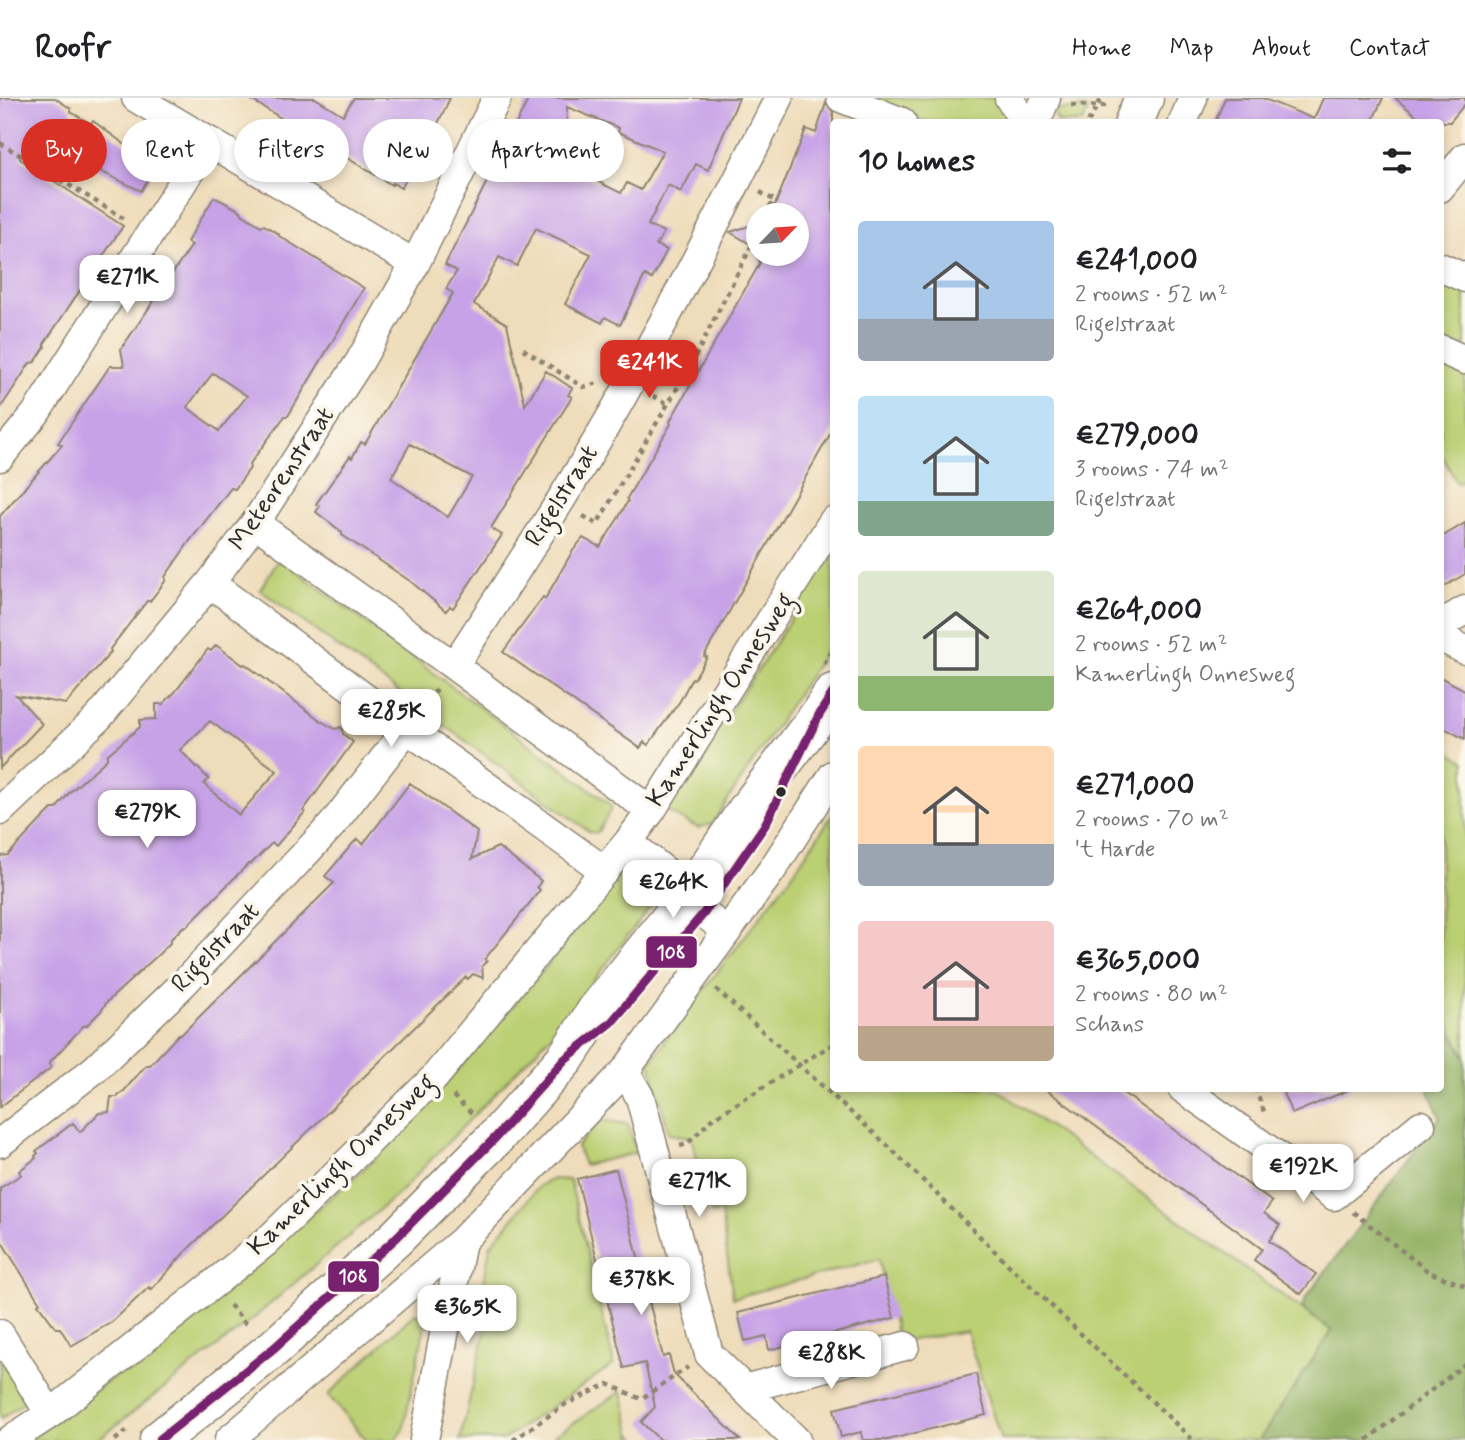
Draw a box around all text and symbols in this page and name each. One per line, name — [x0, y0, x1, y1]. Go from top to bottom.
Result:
text: Roofr — [35, 26, 111, 70]
text: Home — [1072, 33, 1132, 64]
text: Map — [1170, 33, 1214, 64]
text: About — [1252, 33, 1311, 64]
text: Contact — [1349, 33, 1430, 64]
chip: Buy — [21, 119, 107, 182]
chip: Rent — [121, 119, 220, 182]
chip: Filters — [234, 119, 349, 182]
chip: New — [363, 119, 453, 182]
chip: Apartment — [467, 119, 624, 182]
text: 10 homes — [858, 142, 975, 181]
icon: filters — [1378, 142, 1416, 180]
north arrow — [746, 203, 808, 266]
map controls — [746, 203, 809, 266]
text: €241,000 — [1075, 241, 1198, 280]
icon: home — [914, 249, 998, 333]
pin: €271K — [78, 256, 176, 315]
text: €271K — [95, 263, 159, 293]
text: 2 rooms · 52 m² — [1075, 280, 1228, 310]
text: Rigelstraat — [1075, 310, 1176, 340]
pin: €241K — [600, 341, 698, 400]
text: €241K — [616, 348, 682, 378]
street label: Meteorenstraat — [221, 400, 343, 558]
text: €279,000 — [1075, 416, 1199, 455]
icon: home — [914, 424, 998, 508]
street label: Rigelstraat — [517, 439, 609, 555]
text: 3 rooms · 74 m² — [1075, 455, 1229, 485]
text: Rigelstraat — [1075, 485, 1176, 515]
street label: Kamerlingh Onnesweg — [639, 586, 806, 815]
text: €264,000 — [1075, 591, 1202, 630]
icon: home — [914, 599, 998, 683]
text: 2 rooms · 52 m² — [1075, 630, 1228, 660]
text: Kamerlingh Onnesweg — [1075, 660, 1296, 690]
pin: €285K — [342, 690, 440, 749]
text: €285K — [357, 697, 425, 727]
text: €271,000 — [1075, 766, 1195, 805]
icon: home — [914, 774, 998, 858]
unlabelled marker — [774, 785, 788, 799]
pin: €279K — [98, 790, 196, 850]
text: €279K — [114, 798, 180, 828]
text: 2 rooms · 70 m² — [1075, 805, 1229, 835]
text: 't Harde — [1075, 835, 1155, 865]
pin: €264K — [624, 860, 722, 920]
text: €264K — [639, 868, 707, 898]
street label: Rigelstraat — [164, 895, 270, 1003]
line badge: 108 — [645, 935, 698, 969]
text: 108 — [656, 941, 686, 966]
text: €365,000 — [1075, 941, 1200, 980]
icon: home — [914, 949, 998, 1033]
text: 2 rooms · 80 m² — [1075, 980, 1228, 1010]
text: Schans — [1075, 1010, 1144, 1040]
street label: Kamerlingh Onnesweg — [241, 1066, 446, 1266]
pin: €192K — [1254, 1144, 1352, 1204]
text: €192K — [1268, 1152, 1338, 1182]
pin: €271K — [650, 1160, 748, 1219]
text: €271K — [667, 1167, 731, 1197]
pin: €378K — [592, 1258, 690, 1317]
line badge: 108 — [327, 1260, 380, 1293]
text: 108 — [338, 1265, 368, 1290]
text: €378K — [608, 1265, 674, 1295]
pin: €365K — [418, 1286, 516, 1345]
text: €365K — [433, 1293, 501, 1323]
pin: €288K — [782, 1332, 880, 1391]
text: €288K — [797, 1339, 865, 1369]

